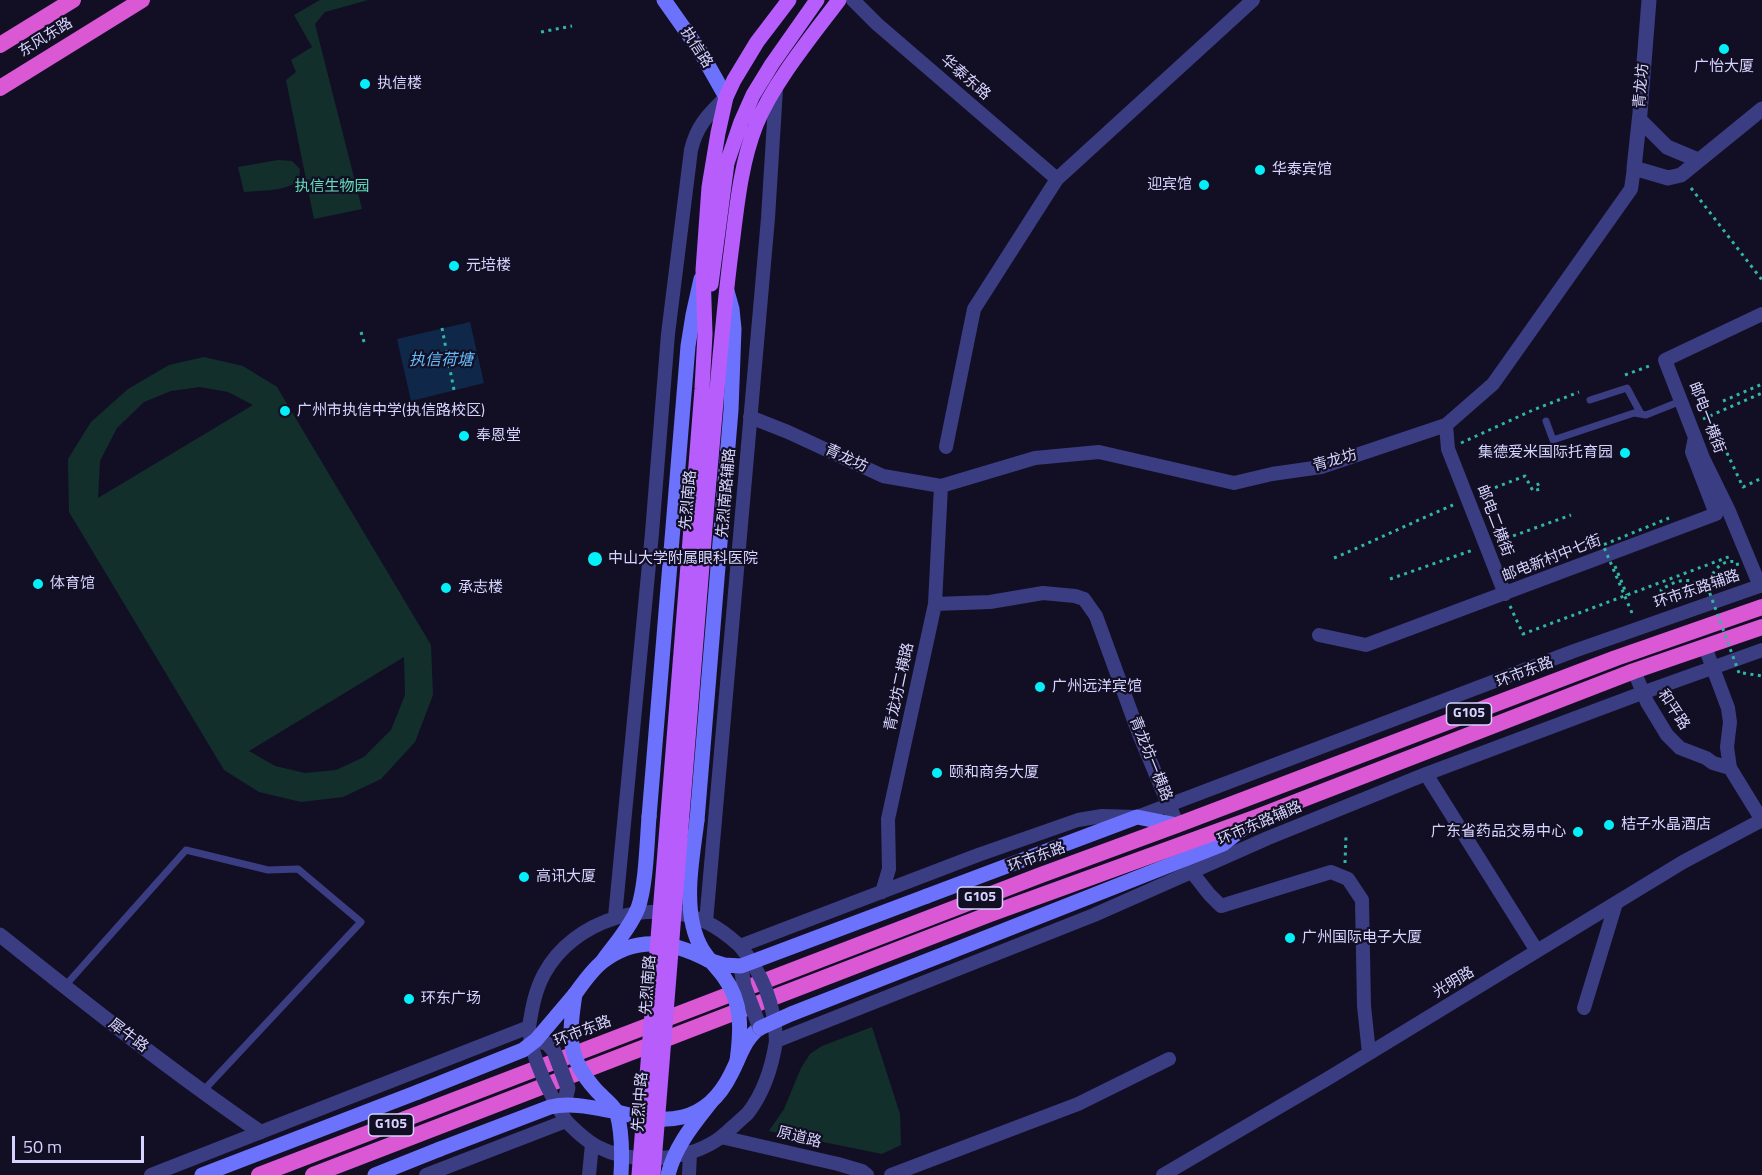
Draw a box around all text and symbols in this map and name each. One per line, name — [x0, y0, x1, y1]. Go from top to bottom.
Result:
street label: 东风东路 — [16, 14, 76, 62]
street label: 执信路 — [676, 24, 716, 72]
marker: 广怡大厦 — [1717, 42, 1731, 56]
street label: 华泰东路 — [936, 52, 994, 104]
place label: 广怡大厦 — [1694, 58, 1754, 76]
street label: 青龙坊 — [1631, 63, 1653, 109]
place label: 执信楼 — [377, 75, 422, 93]
marker: 执信楼 — [358, 77, 372, 91]
place label: 华泰宾馆 — [1272, 161, 1332, 179]
marker: 华泰宾馆 — [1253, 163, 1267, 177]
place label: 迎宾馆 — [1147, 176, 1192, 194]
park label: 执信生物园 — [295, 178, 369, 196]
marker: 迎宾馆 — [1197, 178, 1211, 192]
place label: 元培楼 — [466, 257, 511, 275]
marker: 元培楼 — [447, 259, 461, 273]
water label: 执信荷塘 — [409, 351, 473, 371]
street label: 邮电一横街 — [1684, 380, 1728, 456]
place label: 广州市执信中学(执信路校区) — [297, 402, 485, 420]
marker: 广州市执信中学(执信路校区) — [278, 404, 292, 418]
place label: 奉恩堂 — [476, 427, 521, 445]
marker: 奉恩堂 — [457, 429, 471, 443]
street label: 青龙坊 — [822, 441, 870, 477]
place label: 集德爱米国际托育园 — [1478, 444, 1613, 462]
street label: 青龙坊 — [1311, 446, 1359, 476]
marker: 集德爱米国际托育园 — [1618, 446, 1632, 460]
street label: 先烈南路辅路 — [714, 447, 740, 539]
street label: 先烈南路 — [677, 469, 701, 531]
street label: 邮电二横街 — [1472, 483, 1516, 559]
street label: 邮电新村中七街 — [1500, 532, 1604, 586]
marker: 中山大学附属眼科医院 — [586, 550, 604, 568]
place label: 中山大学附属眼科医院 — [608, 550, 758, 568]
street label: 环市东路辅路 — [1652, 567, 1742, 613]
place label: 体育馆 — [50, 575, 95, 593]
marker: 体育馆 — [31, 577, 45, 591]
place label: 承志楼 — [458, 579, 503, 597]
marker: 承志楼 — [439, 581, 453, 595]
street label: 青龙坊二横路 — [882, 641, 918, 733]
street label: 环市东路 — [1494, 654, 1556, 692]
place label: 广州远洋宾馆 — [1052, 678, 1142, 696]
marker: 广州远洋宾馆 — [1033, 680, 1047, 694]
street label: 和平路 — [1653, 686, 1693, 734]
road number: G105 — [1446, 703, 1492, 725]
street label: 青龙坊一横路 — [1125, 714, 1175, 804]
place label: 颐和商务大厦 — [949, 764, 1039, 782]
marker: 颐和商务大厦 — [930, 766, 944, 780]
street label: 环市东路辅路 — [1215, 798, 1305, 850]
place label: 桔子水晶酒店 — [1621, 816, 1711, 834]
marker: 桔子水晶酒店 — [1602, 818, 1616, 832]
place label: 广东省药品交易中心 — [1431, 823, 1566, 841]
marker: 广东省药品交易中心 — [1571, 825, 1585, 839]
street label: 环市东路 — [1006, 839, 1068, 877]
place label: 高讯大厦 — [536, 868, 596, 886]
marker: 高讯大厦 — [517, 870, 531, 884]
road number: G105 — [958, 887, 1002, 909]
place label: 广州国际电子大厦 — [1302, 929, 1422, 947]
marker: 广州国际电子大厦 — [1283, 931, 1297, 945]
street label: 先烈南路 — [638, 954, 660, 1016]
street label: 光明路 — [1430, 964, 1478, 1002]
place label: 环东广场 — [421, 990, 481, 1008]
marker: 环东广场 — [402, 992, 416, 1006]
street label: 环市东路 — [552, 1013, 614, 1051]
street label: 犀牛路 — [105, 1015, 151, 1057]
street label: 先烈中路 — [630, 1071, 652, 1133]
road number: G105 — [368, 1114, 414, 1136]
scale bar — [15, 1124, 147, 1162]
street label: 原道路 — [775, 1124, 823, 1152]
text: 50 m — [23, 1133, 62, 1160]

